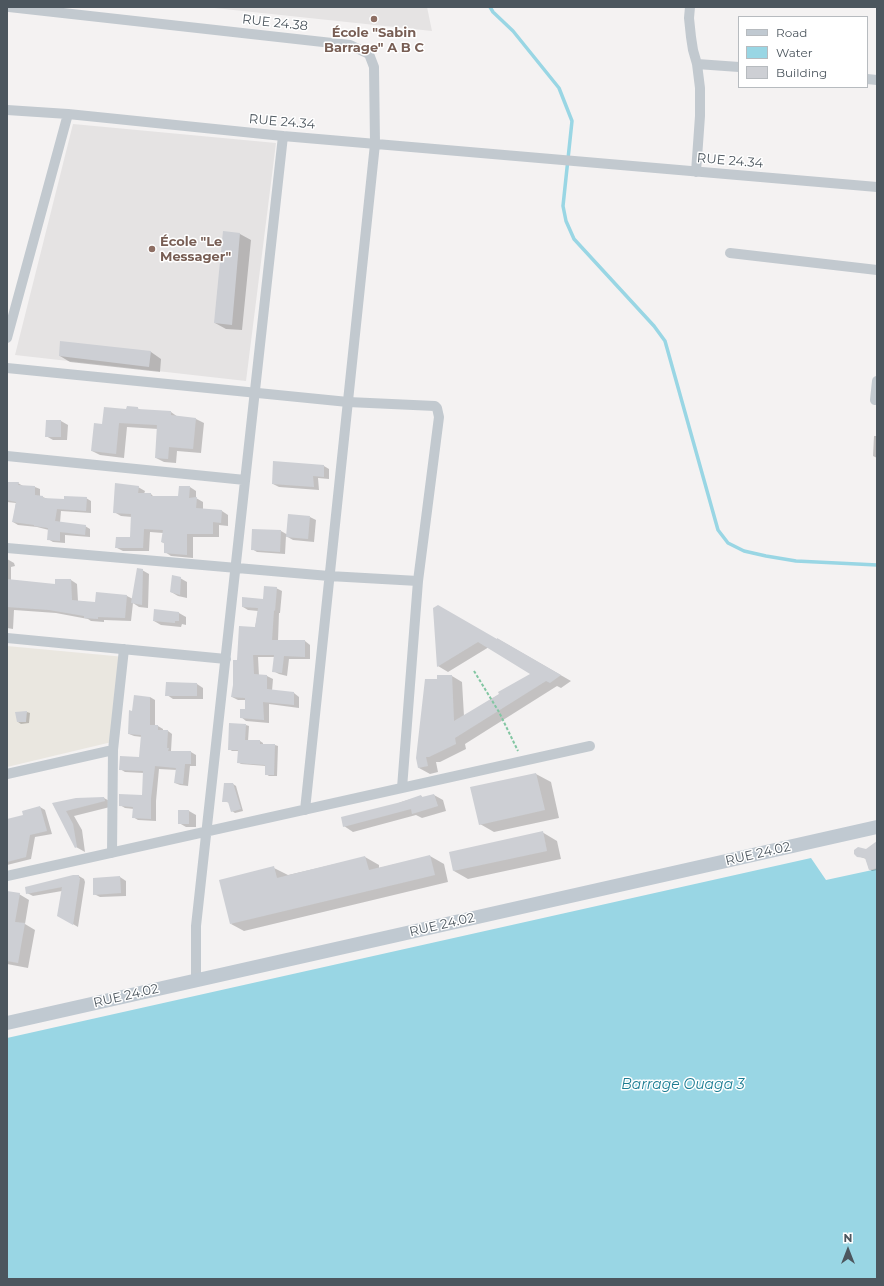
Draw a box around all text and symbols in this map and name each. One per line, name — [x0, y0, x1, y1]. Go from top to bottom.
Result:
street label: RUE 24.38 — [241, 12, 309, 34]
marker: École "Sabin Barrage" A B C — [369, 14, 379, 24]
legend — [738, 16, 868, 88]
place label: École "Sabin Barrage" A B C — [324, 25, 424, 56]
text: Road — [776, 25, 807, 40]
text: Water — [776, 45, 812, 60]
text: Building — [776, 65, 827, 80]
street label: RUE 24.34 — [248, 111, 316, 133]
street label: RUE 24.34 — [696, 150, 764, 172]
place label: École "Le Messager" — [160, 234, 231, 265]
marker: École "Le Messager" — [147, 244, 157, 254]
street label: RUE 24.02 — [724, 839, 792, 869]
street label: RUE 24.02 — [408, 910, 476, 940]
street label: RUE 24.02 — [92, 981, 160, 1011]
water label: Barrage Ouaga 3 — [621, 1077, 745, 1093]
north arrow — [828, 1230, 868, 1270]
text: N — [844, 1231, 852, 1245]

